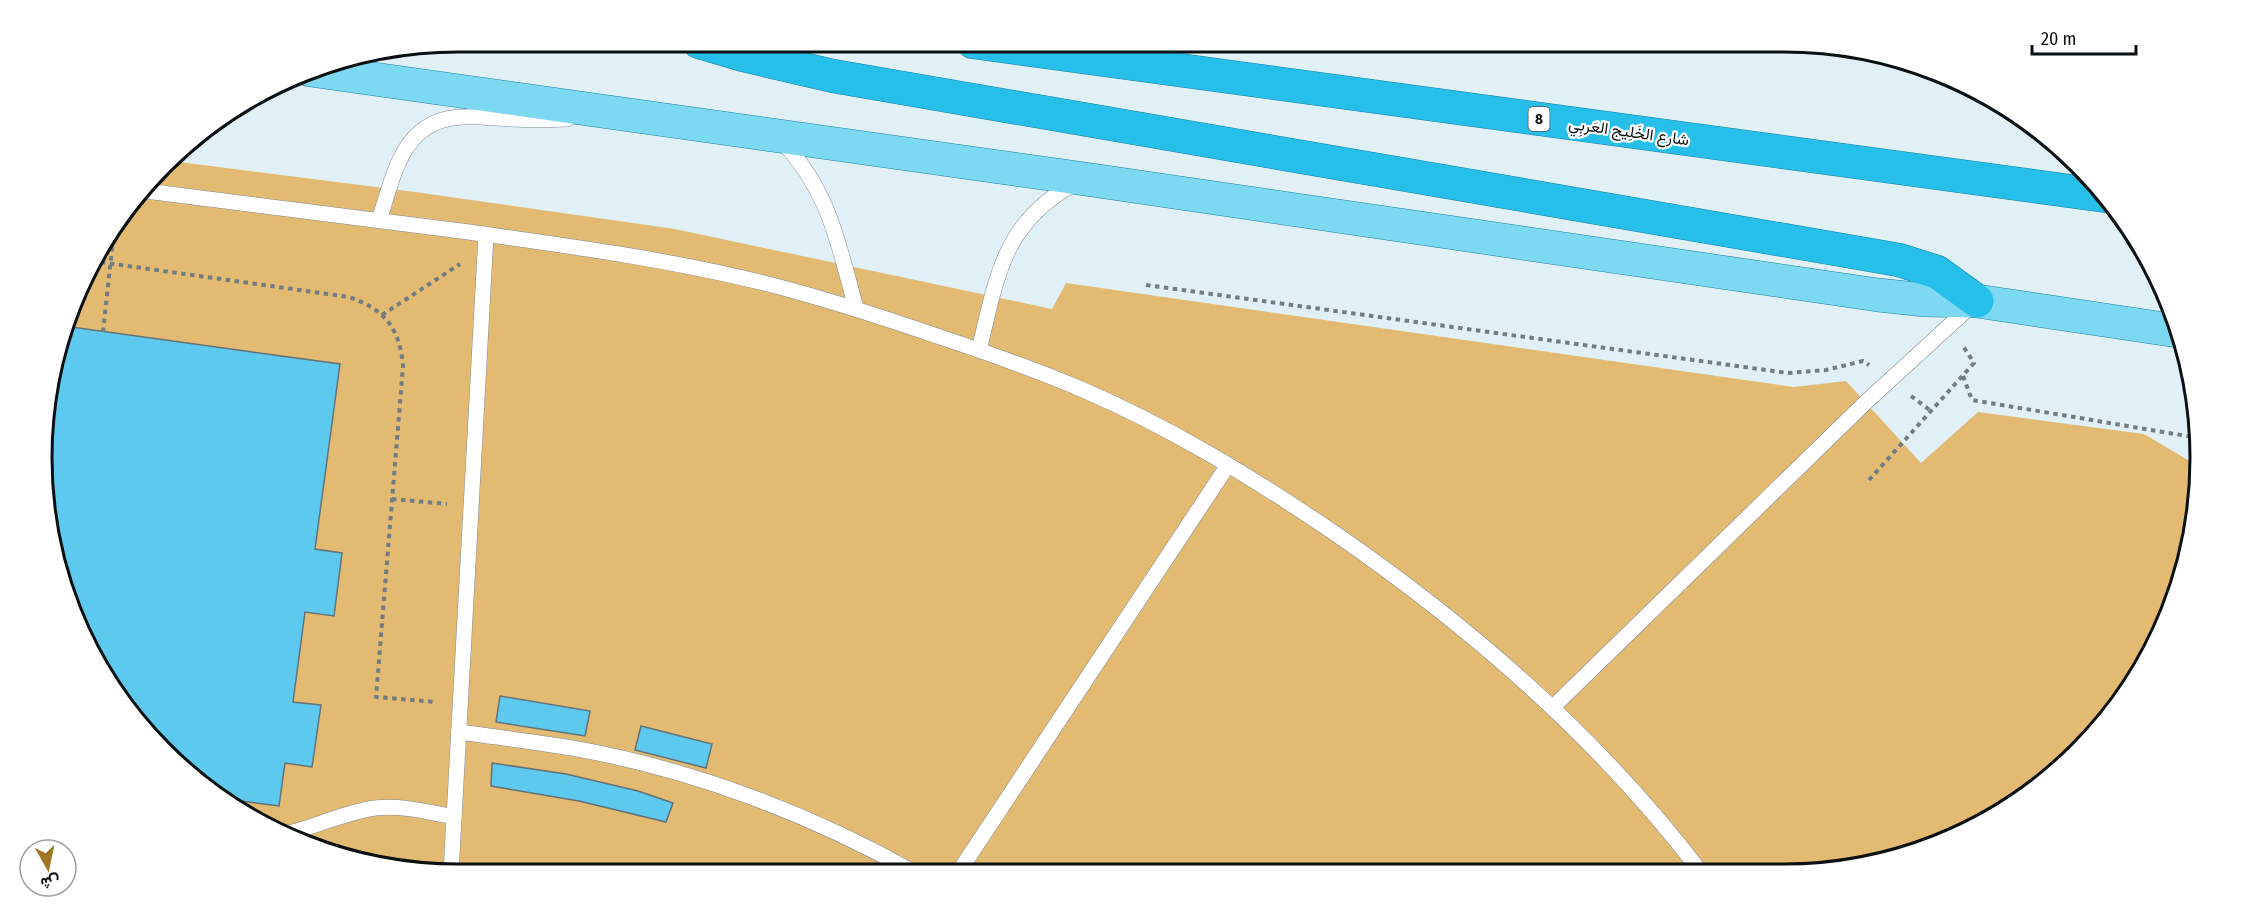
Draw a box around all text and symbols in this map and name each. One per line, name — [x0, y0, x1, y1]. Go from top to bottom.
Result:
scale bar — [2032, 18, 2136, 56]
text: 20 m — [2041, 28, 2076, 50]
road number: 8 — [1528, 107, 1550, 131]
street label: شارع الخَلِيج العَربِي — [1567, 114, 1690, 153]
north arrow — [18, 838, 78, 898]
text: ش — [39, 871, 61, 893]

